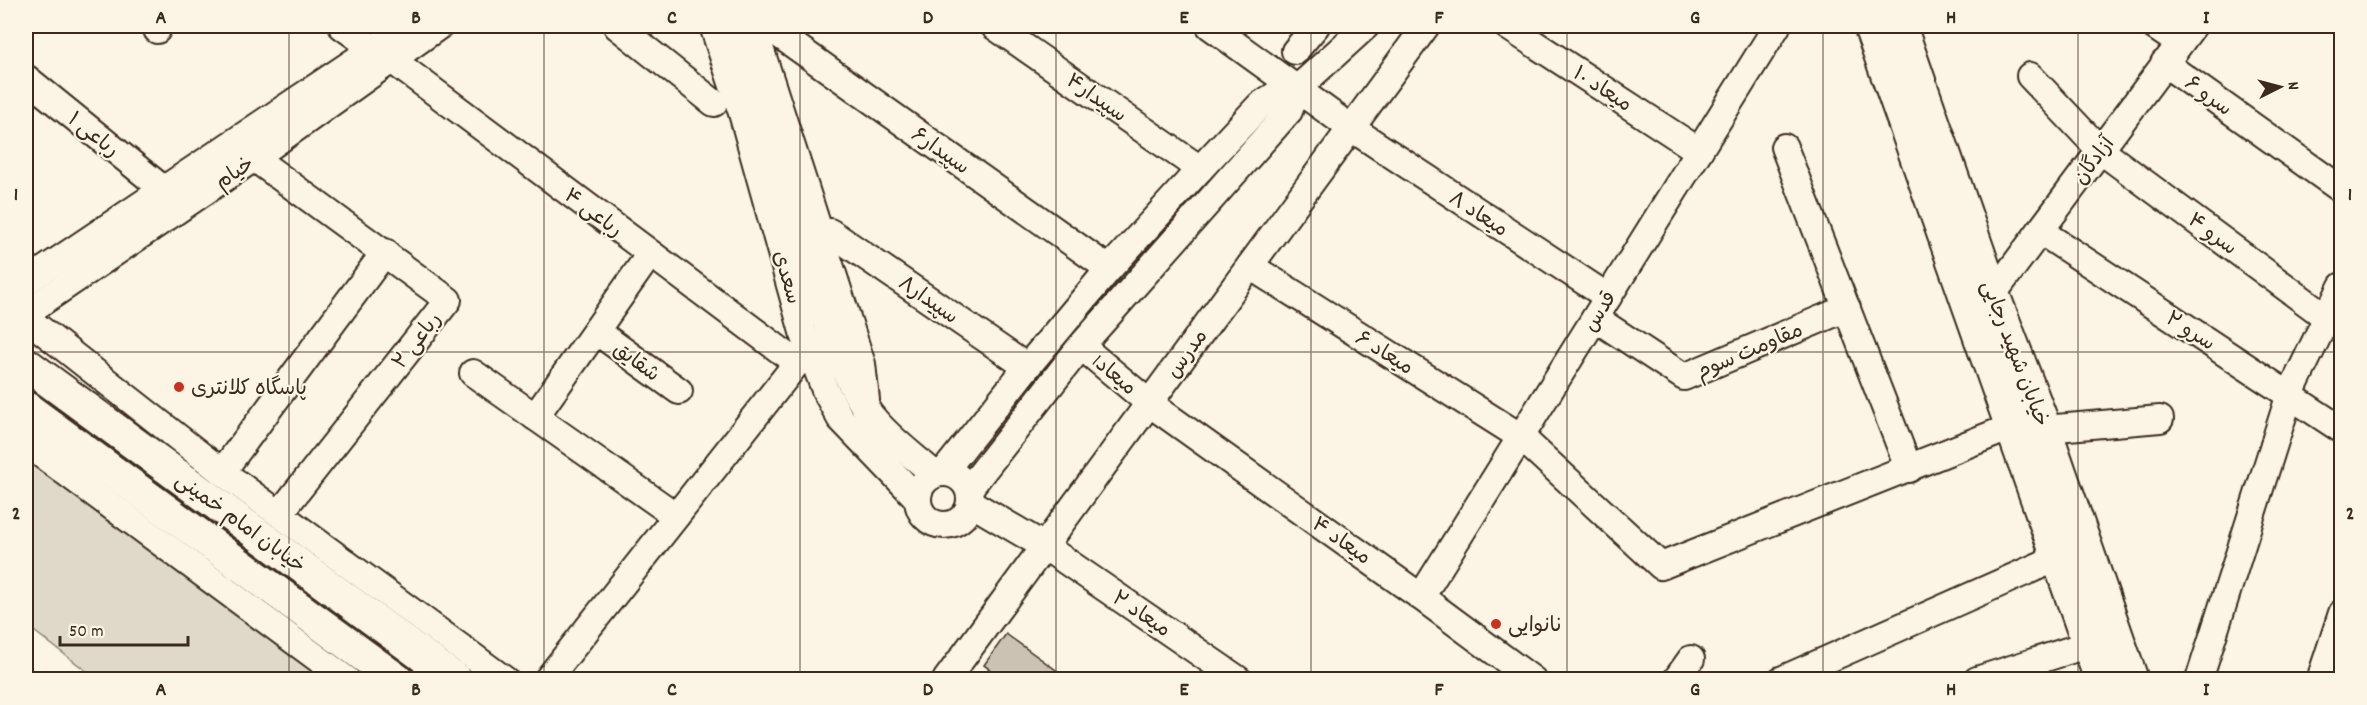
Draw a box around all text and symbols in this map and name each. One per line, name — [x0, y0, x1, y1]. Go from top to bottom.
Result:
text: A — [156, 5, 167, 33]
text: B — [411, 5, 421, 33]
text: C — [667, 5, 677, 33]
text: D — [923, 5, 934, 33]
text: E — [1179, 5, 1189, 33]
text: F — [1435, 5, 1445, 33]
text: G — [1690, 5, 1700, 33]
text: H — [1946, 5, 1956, 33]
text: I — [2203, 5, 2210, 33]
north arrow — [2250, 57, 2310, 117]
street label: میعاد ۱۰ — [1566, 60, 1637, 121]
street label: سپیدار۴ — [1059, 68, 1132, 131]
street label: سرو ۶ — [2177, 70, 2237, 125]
text: N — [2281, 81, 2304, 91]
street label: رباعی ۱ — [60, 106, 124, 166]
street label: سپیدار۶ — [904, 121, 975, 184]
street label: آزادگان — [2067, 131, 2124, 192]
street label: خیام — [210, 150, 261, 199]
text: 1 — [14, 182, 18, 210]
street label: رباعی ۴ — [557, 182, 628, 246]
text: 1 — [2348, 182, 2352, 210]
street label: میعاد ۸ — [1442, 185, 1513, 246]
street label: سرو ۴ — [2180, 207, 2242, 264]
street label: سعدی — [763, 247, 807, 308]
street label: سپیدار۸ — [891, 270, 964, 333]
street label: خیابان شهید رجایی — [1972, 277, 2055, 432]
street label: قدس — [1577, 286, 1626, 339]
street label: سرو ۲ — [2159, 305, 2220, 360]
street label: رباعی ۲ — [386, 307, 450, 377]
street label: مقاومت سوم — [1692, 317, 1808, 389]
street label: مدرس — [1160, 324, 1217, 386]
street label: میعاد ۶ — [1348, 325, 1418, 384]
street label: شقایق — [605, 336, 665, 391]
street label: میعاد1 — [1084, 348, 1142, 404]
place label: پاسگاه کلانتری — [191, 375, 307, 405]
marker: پاسگاه کلانتری — [172, 380, 186, 394]
street label: خیابان امام خمینی — [168, 467, 311, 582]
text: 2 — [12, 501, 20, 529]
text: 2 — [2346, 501, 2354, 529]
street label: میعاد ۴ — [1304, 511, 1376, 574]
street label: میعاد ۲ — [1105, 585, 1176, 646]
scale bar — [60, 609, 188, 647]
place label: نانوایی — [1508, 612, 1563, 642]
marker: نانوایی — [1489, 617, 1503, 631]
text: 50 m — [69, 620, 104, 645]
text: A — [156, 677, 167, 705]
text: B — [411, 677, 421, 705]
text: C — [667, 677, 677, 705]
text: D — [923, 677, 934, 705]
text: E — [1179, 677, 1189, 705]
text: F — [1435, 677, 1445, 705]
text: G — [1690, 677, 1700, 705]
text: H — [1946, 677, 1956, 705]
text: I — [2203, 677, 2210, 705]

